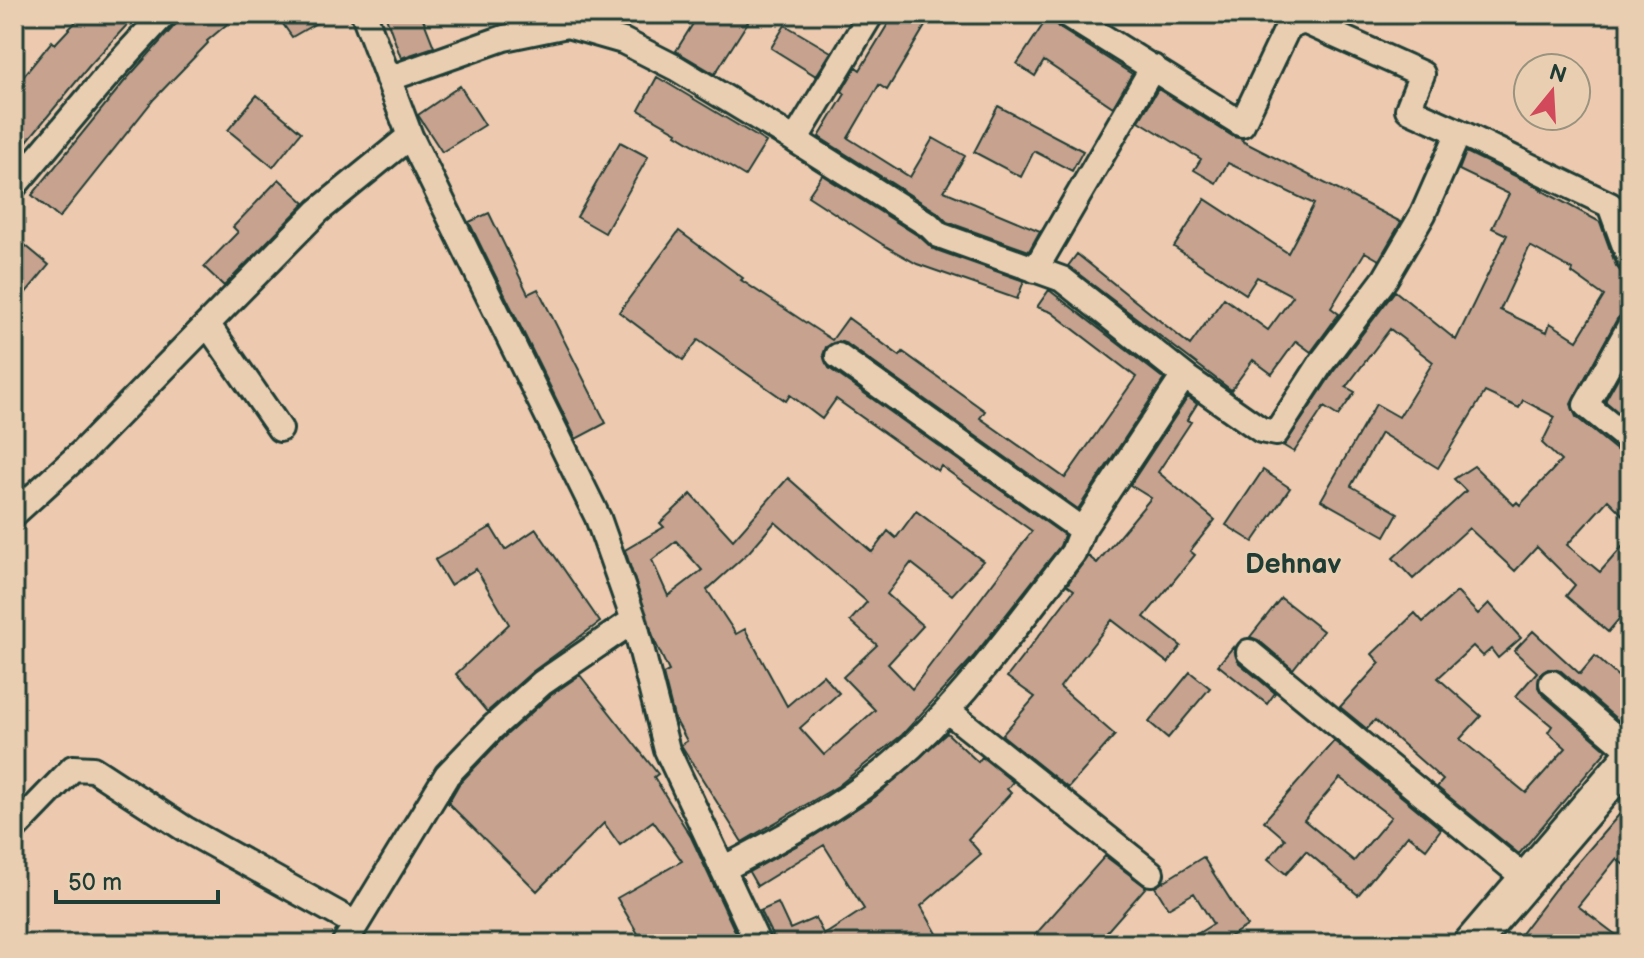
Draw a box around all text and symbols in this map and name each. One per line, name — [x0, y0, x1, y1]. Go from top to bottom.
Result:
north arrow — [1512, 52, 1592, 132]
text: N — [1546, 59, 1570, 90]
district label: Dehnav — [1245, 548, 1342, 581]
scale bar — [56, 854, 218, 904]
text: 50 m — [68, 868, 122, 897]

